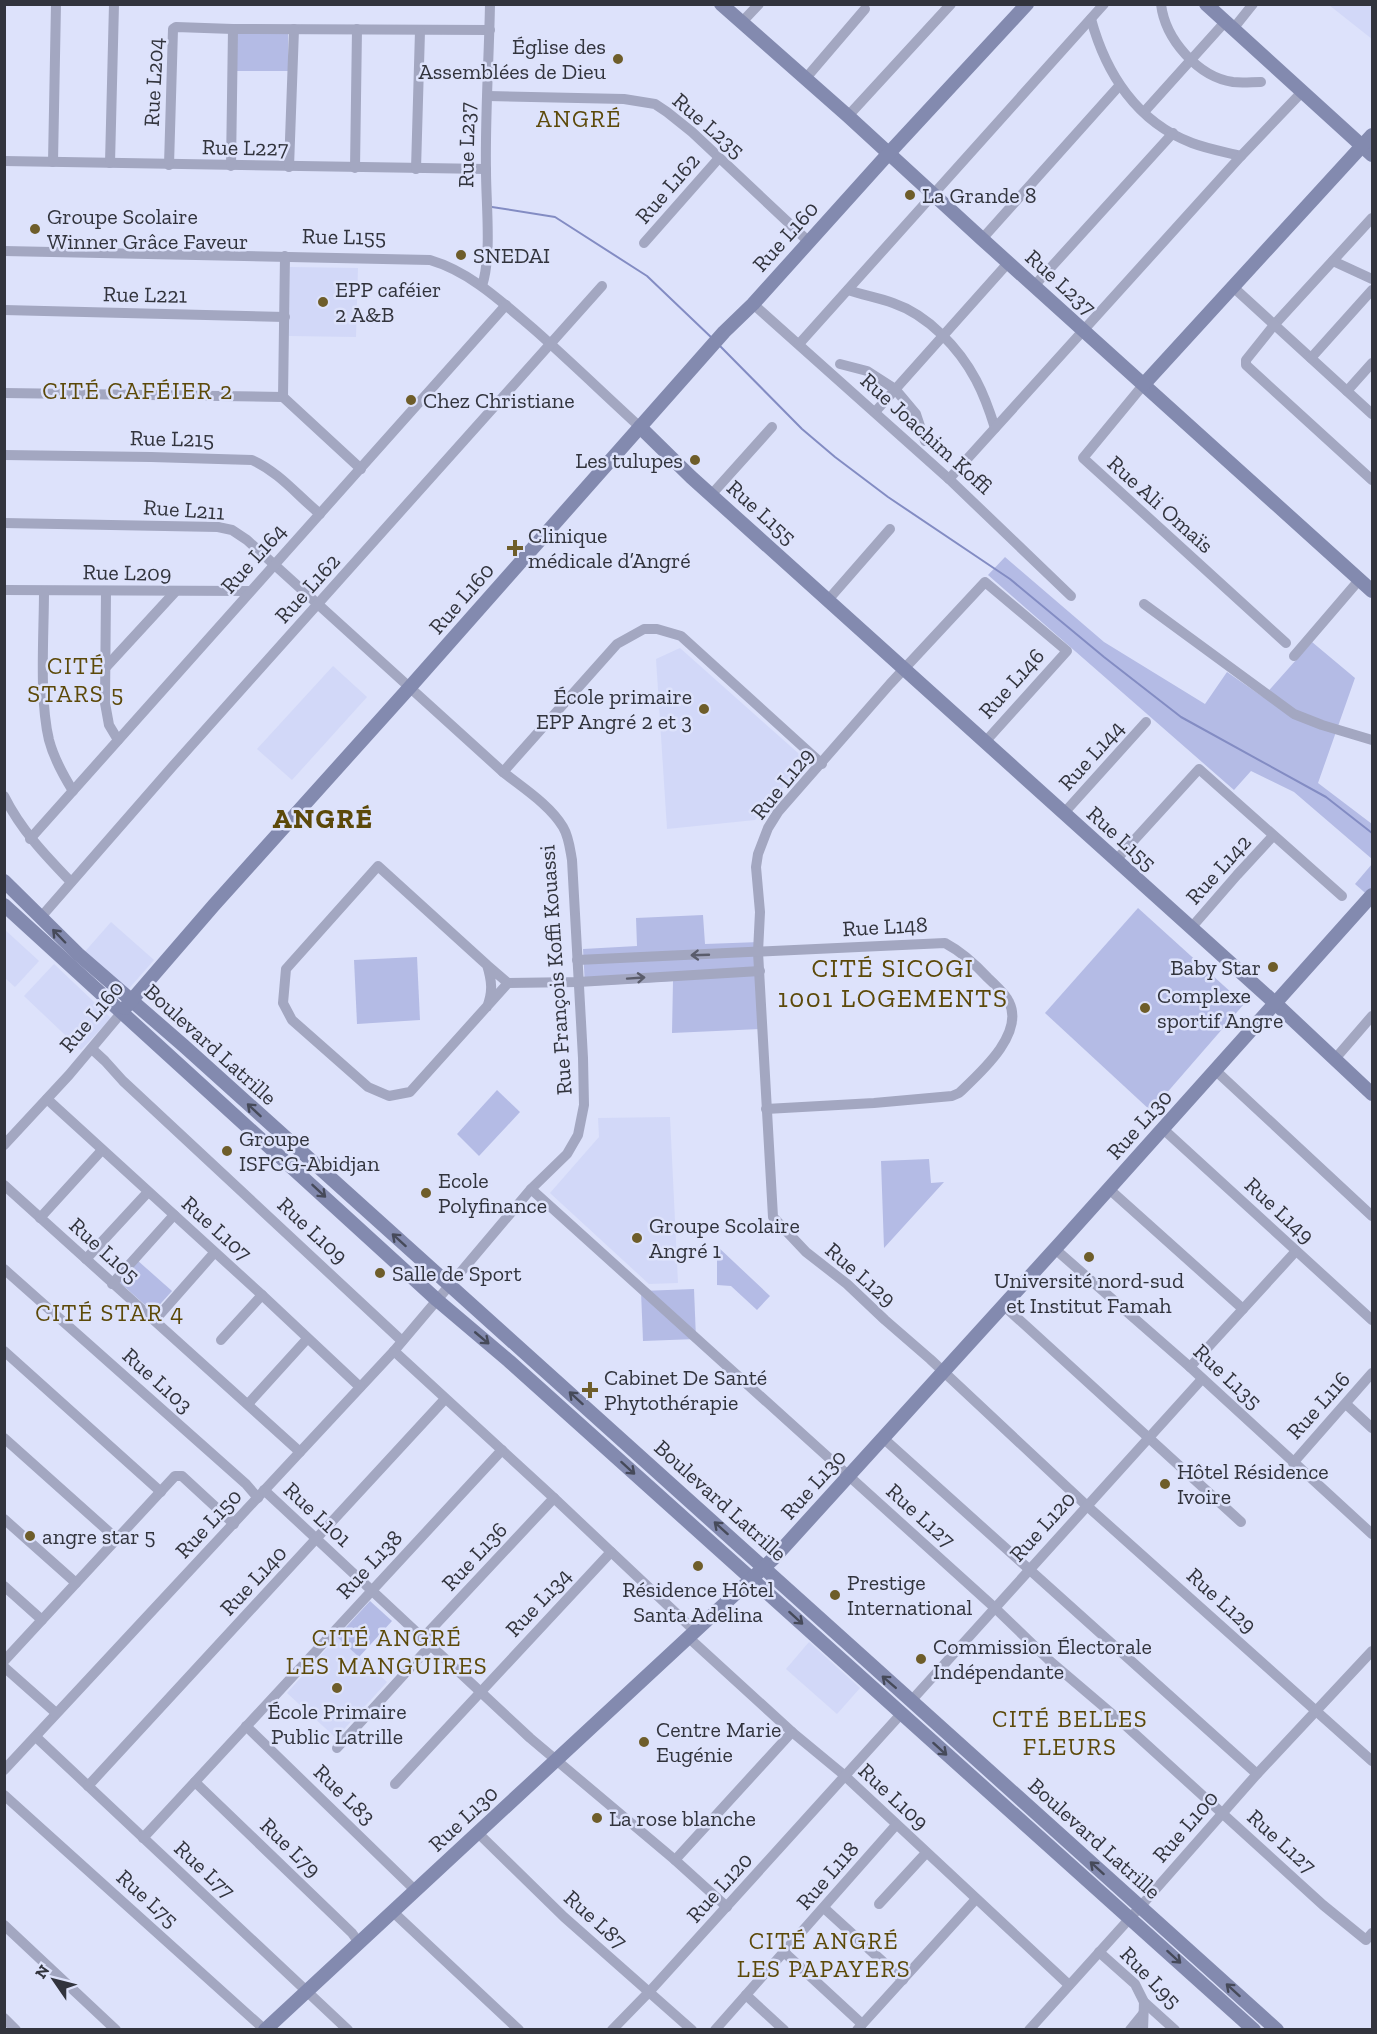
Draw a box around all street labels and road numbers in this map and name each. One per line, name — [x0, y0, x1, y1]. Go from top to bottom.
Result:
street label: Rue L204 — [138, 37, 169, 127]
street label: Rue L235 — [667, 87, 750, 164]
street label: Rue L237 — [452, 101, 481, 188]
street label: Rue L227 — [202, 133, 289, 162]
street label: Rue L162 — [629, 147, 705, 229]
street label: Rue L160 — [747, 195, 824, 277]
street label: Rue L155 — [302, 222, 386, 251]
street label: Rue L237 — [1020, 244, 1102, 321]
street label: Rue L221 — [103, 280, 188, 309]
street label: Rue Joachim Koffi — [855, 367, 998, 500]
street label: Rue L215 — [130, 424, 214, 453]
street label: Rue Ali Omaïs — [1102, 450, 1219, 559]
street label: Rue L155 — [721, 474, 802, 551]
street label: Rue L211 — [142, 493, 226, 526]
street label: Rue L164 — [215, 518, 292, 599]
street label: Rue L162 — [269, 548, 346, 629]
street label: Rue L160 — [423, 557, 500, 640]
street label: Rue L209 — [82, 558, 172, 587]
street label: Rue L146 — [973, 643, 1050, 724]
street label: Rue L144 — [1053, 714, 1130, 796]
street label: Rue L129 — [745, 742, 820, 825]
street label: Rue L155 — [1081, 800, 1162, 877]
street label: Rue L142 — [1180, 829, 1257, 910]
street label: Rue François Koffi Kouassi — [533, 844, 578, 1096]
street label: Rue L148 — [842, 911, 928, 942]
street label: Rue L160 — [53, 975, 129, 1058]
street label: Boulevard Latrille — [139, 978, 283, 1111]
street label: Rue L130 — [1101, 1084, 1178, 1165]
street label: Rue L149 — [1239, 1171, 1320, 1249]
street label: Rue L107 — [176, 1190, 258, 1267]
street label: Rue L109 — [272, 1191, 353, 1270]
street label: Rue L105 — [64, 1212, 146, 1289]
street label: Rue L129 — [820, 1236, 902, 1312]
street label: Rue L135 — [1188, 1338, 1267, 1415]
street label: Rue L103 — [117, 1342, 198, 1419]
street label: Rue L116 — [1281, 1366, 1356, 1445]
street label: Boulevard Latrille — [649, 1434, 793, 1567]
street label: Rue L130 — [775, 1444, 852, 1525]
street label: Rue L101 — [278, 1476, 358, 1553]
street label: Rue L127 — [881, 1477, 961, 1554]
street label: Rue L150 — [169, 1483, 247, 1564]
street label: Rue L120 — [1004, 1485, 1081, 1567]
street label: Rue L136 — [436, 1516, 513, 1596]
street label: Rue L138 — [331, 1524, 408, 1604]
street label: Rue L140 — [214, 1540, 293, 1621]
street label: Rue L134 — [500, 1562, 577, 1642]
street label: Rue L129 — [1181, 1562, 1262, 1639]
street label: Rue L109 — [853, 1757, 934, 1836]
street label: Rue L83 — [308, 1758, 381, 1830]
street label: Boulevard Latrille — [1023, 1772, 1167, 1905]
street label: Rue L130 — [423, 1779, 504, 1857]
street label: Rue L100 — [1147, 1785, 1224, 1868]
street label: Rue L127 — [1242, 1803, 1322, 1880]
street label: Rue L79 — [254, 1812, 327, 1883]
street label: Rue L77 — [169, 1835, 241, 1905]
street label: Rue L118 — [790, 1836, 864, 1915]
street label: Rue L120 — [681, 1846, 758, 1928]
street label: Rue L75 — [111, 1864, 184, 1933]
street label: Rue L87 — [559, 1884, 633, 1955]
street label: Rue L95 — [1114, 1941, 1187, 2014]

